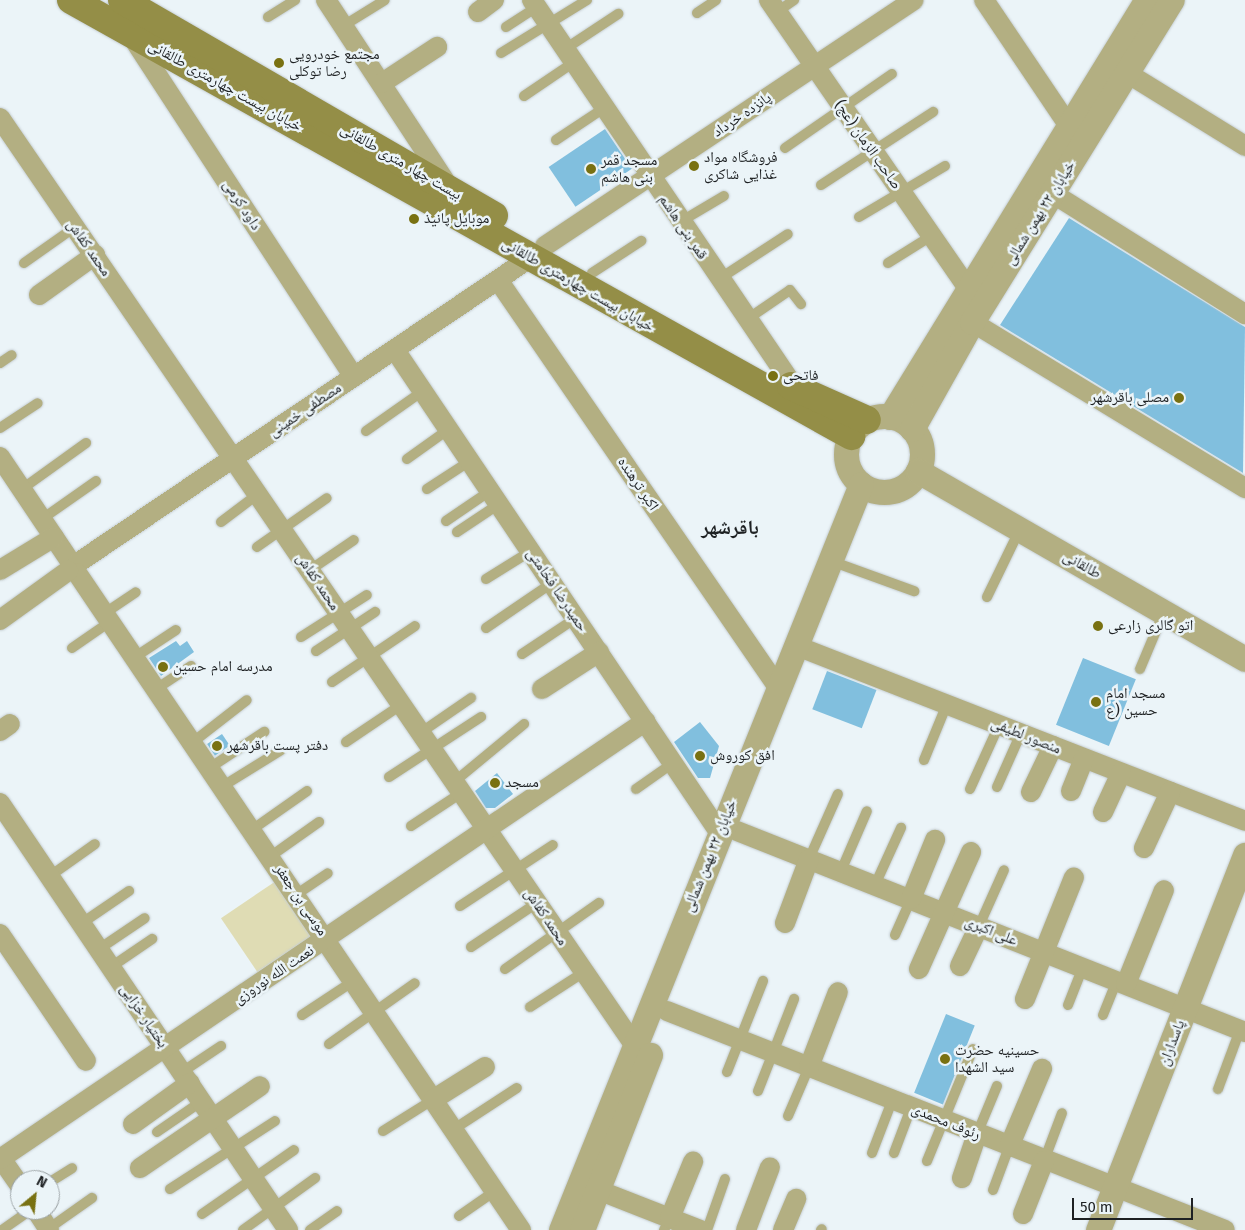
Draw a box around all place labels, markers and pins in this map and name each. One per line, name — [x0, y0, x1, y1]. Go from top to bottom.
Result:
place label: مجتمع خودرویی رضا توکلی — [289, 45, 380, 80]
marker: مجتمع خودرویی رضا توکلی — [273, 57, 285, 69]
place label: فروشگاه مواد غذایی شاکری — [704, 148, 778, 183]
place label: مسجد قمر بنی هاشم — [601, 151, 657, 186]
marker: فروشگاه مواد غذایی شاکری — [688, 160, 700, 172]
marker: مسجد قمر بنی هاشم — [585, 163, 597, 175]
place label: موبایل پانیذ — [424, 210, 489, 228]
marker: موبایل پانیذ — [408, 213, 420, 225]
place label: فاتحی — [783, 367, 819, 385]
marker: فاتحی — [767, 370, 779, 382]
place label: مصلی باقرشهر — [1091, 389, 1169, 407]
marker: مصلی باقرشهر — [1173, 392, 1185, 404]
place label: اتو گالری زارعی — [1108, 617, 1193, 635]
marker: اتو گالری زارعی — [1092, 620, 1104, 632]
place label: مدرسه امام حسین — [173, 658, 273, 676]
marker: مدرسه امام حسین — [157, 661, 169, 673]
place label: مسجد امام حسین (ع — [1106, 684, 1165, 719]
marker: مسجد امام حسین (ع — [1090, 696, 1102, 708]
place label: دفتر پست باقرشهر — [227, 737, 328, 755]
marker: دفتر پست باقرشهر — [211, 740, 223, 752]
place label: افق کوروش — [710, 747, 775, 765]
marker: افق کوروش — [694, 750, 706, 762]
place label: مسجد — [505, 774, 539, 792]
marker: مسجد — [489, 777, 501, 789]
place label: حسینیه حضرت سید الشهدا — [955, 1041, 1039, 1076]
marker: حسینیه حضرت سید الشهدا — [939, 1053, 951, 1065]

